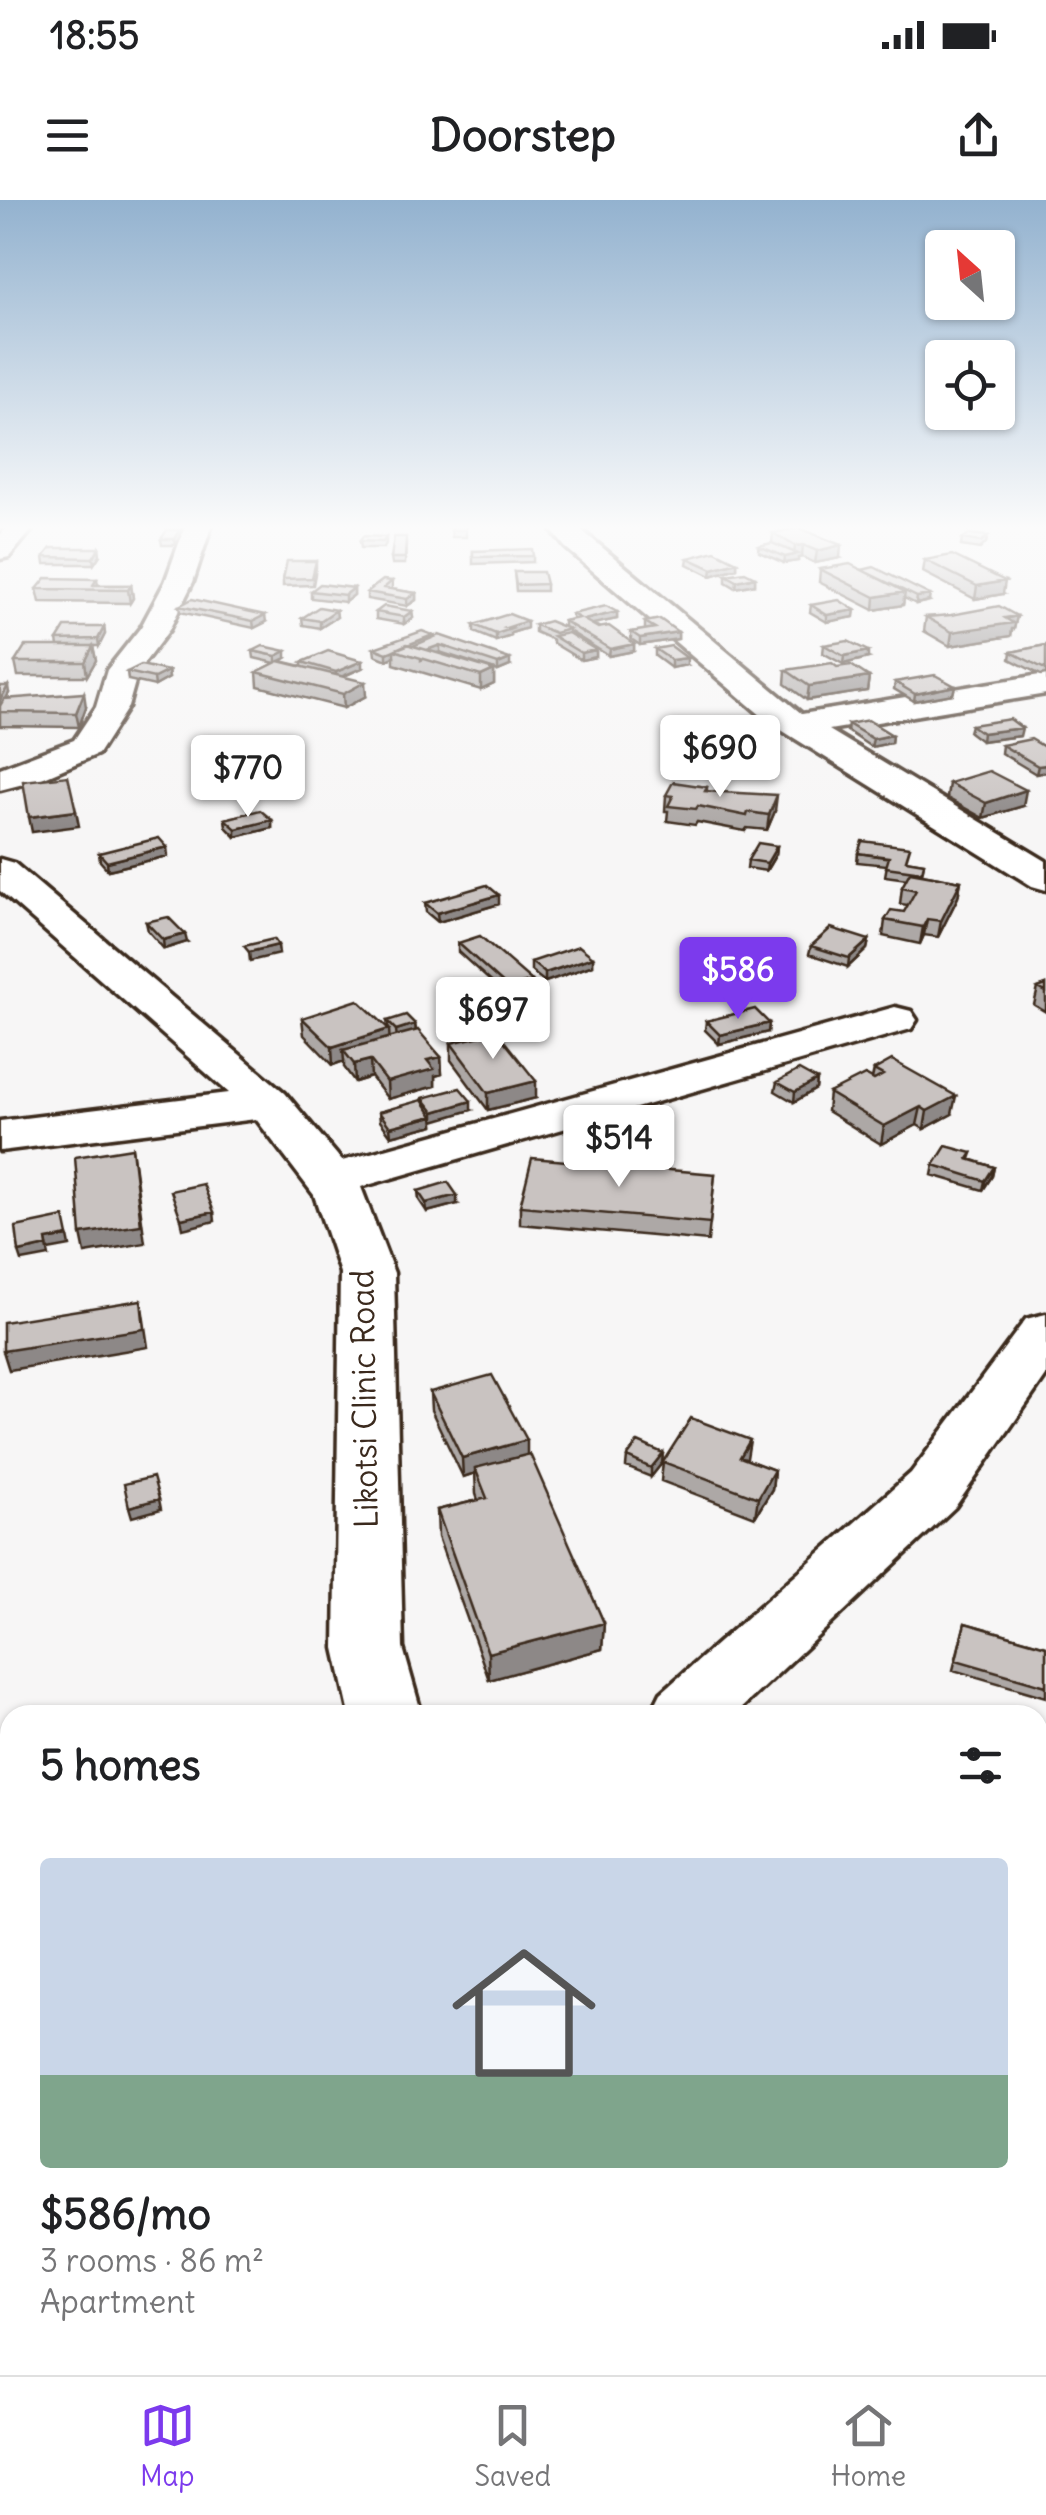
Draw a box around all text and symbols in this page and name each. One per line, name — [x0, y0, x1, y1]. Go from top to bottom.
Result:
text: 18:55 — [50, 12, 139, 59]
text: Doorstep — [430, 107, 616, 163]
icon: menu — [40, 108, 95, 163]
icon: share — [951, 108, 1006, 163]
north arrow — [925, 230, 1015, 320]
map controls — [925, 230, 1015, 430]
button: locate — [925, 340, 1015, 430]
pin: $690 — [661, 715, 779, 800]
text: $690 — [682, 727, 758, 768]
pin: $770 — [189, 735, 307, 820]
text: $770 — [213, 747, 283, 788]
pin: $586 — [679, 937, 797, 1022]
text: $586 — [701, 949, 775, 990]
pin: $697 — [434, 977, 552, 1062]
text: $697 — [458, 989, 528, 1030]
pin: $514 — [560, 1105, 678, 1190]
text: $514 — [585, 1117, 653, 1158]
street label: Likotsi Clinic Road — [341, 1269, 387, 1529]
icon: filters — [953, 1738, 1008, 1793]
text: 5 homes — [40, 1739, 201, 1791]
icon: home — [434, 1923, 614, 2103]
text: $586/mo — [40, 2188, 211, 2240]
text: 3 rooms · 86 m² — [40, 2240, 264, 2281]
text: Apartment — [40, 2281, 195, 2322]
tab: Map — [140, 2398, 195, 2494]
tab: Saved — [474, 2398, 551, 2494]
tab: Home — [831, 2398, 906, 2494]

